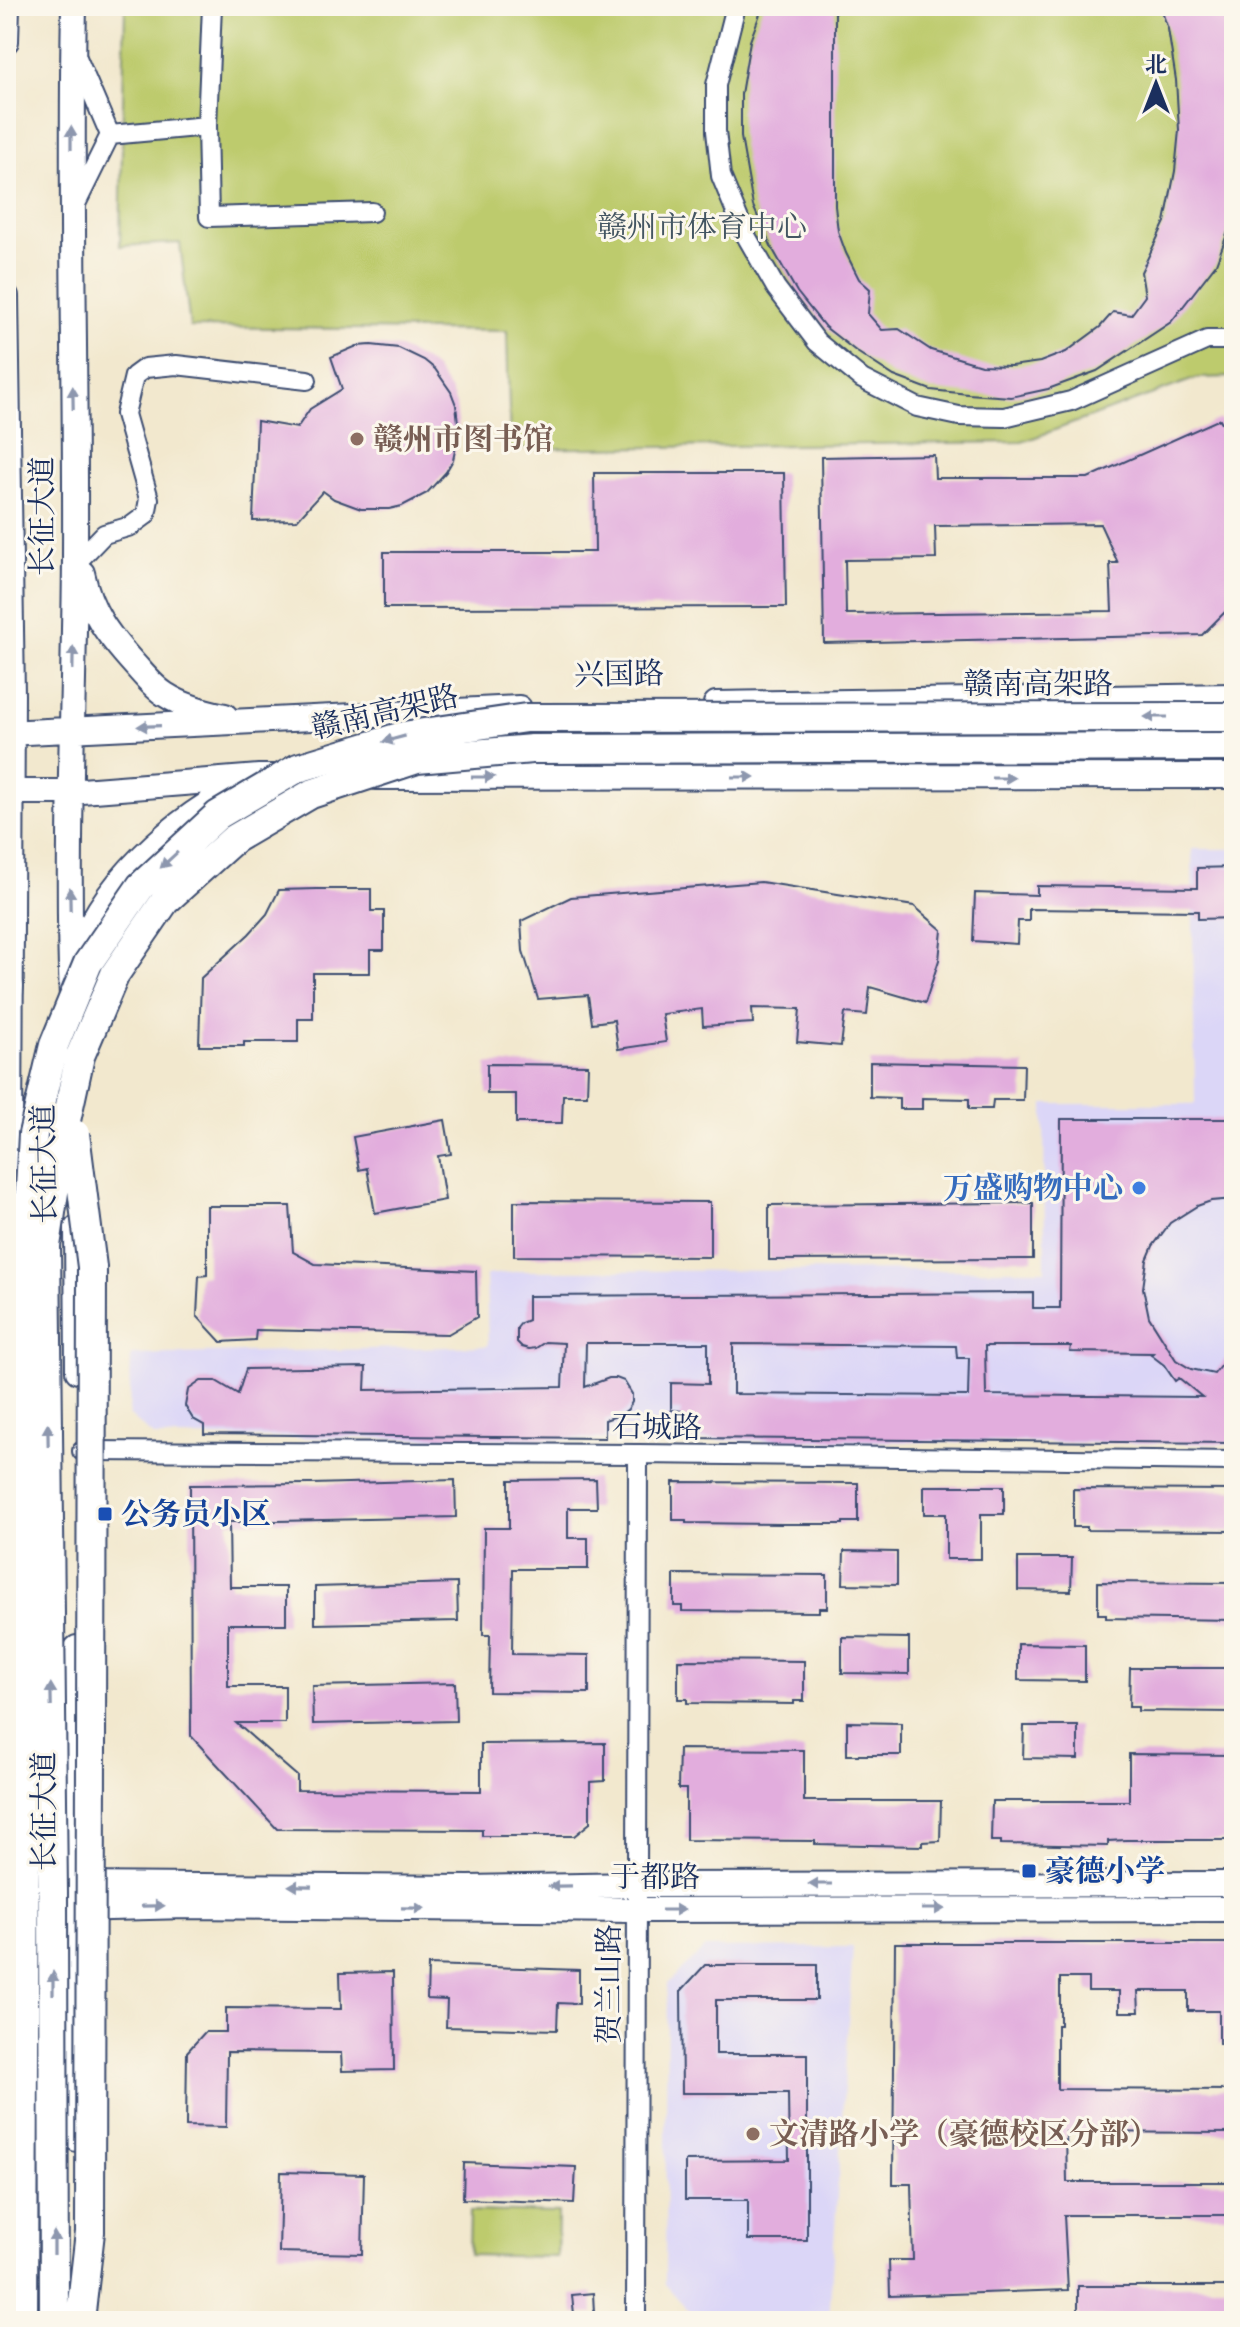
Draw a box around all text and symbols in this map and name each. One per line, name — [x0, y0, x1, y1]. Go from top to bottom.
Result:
north arrow — [1116, 44, 1196, 124]
text: 北 — [1145, 54, 1167, 77]
one-way arrow — [65, 125, 77, 150]
park label: 赣州市体育中心 — [597, 211, 807, 244]
one-way arrow — [67, 385, 79, 410]
place label: 赣州市图书馆 — [373, 423, 553, 456]
marker: 赣州市图书馆 — [348, 430, 366, 448]
street label: 长征大道 — [27, 456, 59, 576]
one-way arrow — [66, 645, 79, 670]
street label: 兴国路 — [574, 657, 664, 692]
street label: 赣南高架路 — [963, 668, 1113, 701]
street label: 赣南高架路 — [308, 680, 462, 745]
one-way arrow — [1143, 711, 1168, 723]
one-way arrow — [136, 720, 161, 733]
one-way arrow — [381, 734, 406, 746]
one-way arrow — [471, 771, 496, 783]
one-way arrow — [731, 771, 756, 784]
one-way arrow — [991, 771, 1016, 784]
one-way arrow — [159, 851, 178, 869]
one-way arrow — [63, 886, 76, 911]
street label: 长征大道 — [28, 1104, 62, 1224]
place label: 万盛购物中心 — [943, 1172, 1123, 1205]
marker: 万盛购物中心 — [1130, 1179, 1148, 1197]
street label: 石城路 — [612, 1410, 702, 1445]
one-way arrow — [42, 1422, 54, 1447]
place label: 公务员小区 — [121, 1498, 271, 1531]
marker: 公务员小区 — [96, 1505, 114, 1523]
one-way arrow — [44, 1682, 57, 1707]
street label: 长征大道 — [29, 1751, 61, 1871]
place label: 豪德小学 — [1045, 1855, 1165, 1888]
street label: 于都路 — [610, 1861, 700, 1894]
marker: 豪德小学 — [1020, 1862, 1038, 1880]
one-way arrow — [807, 1878, 832, 1890]
one-way arrow — [287, 1880, 312, 1892]
one-way arrow — [547, 1880, 572, 1892]
one-way arrow — [141, 1900, 166, 1912]
one-way arrow — [401, 1902, 426, 1914]
one-way arrow — [921, 1903, 946, 1915]
one-way arrow — [661, 1904, 686, 1916]
street label: 贺兰山路 — [593, 1924, 626, 2044]
one-way arrow — [47, 1970, 59, 1995]
place label: 文清路小学（豪德校区分部） — [769, 2118, 1159, 2151]
marker: 文清路小学（豪德校区分部） — [744, 2125, 762, 2143]
one-way arrow — [48, 2230, 60, 2255]

